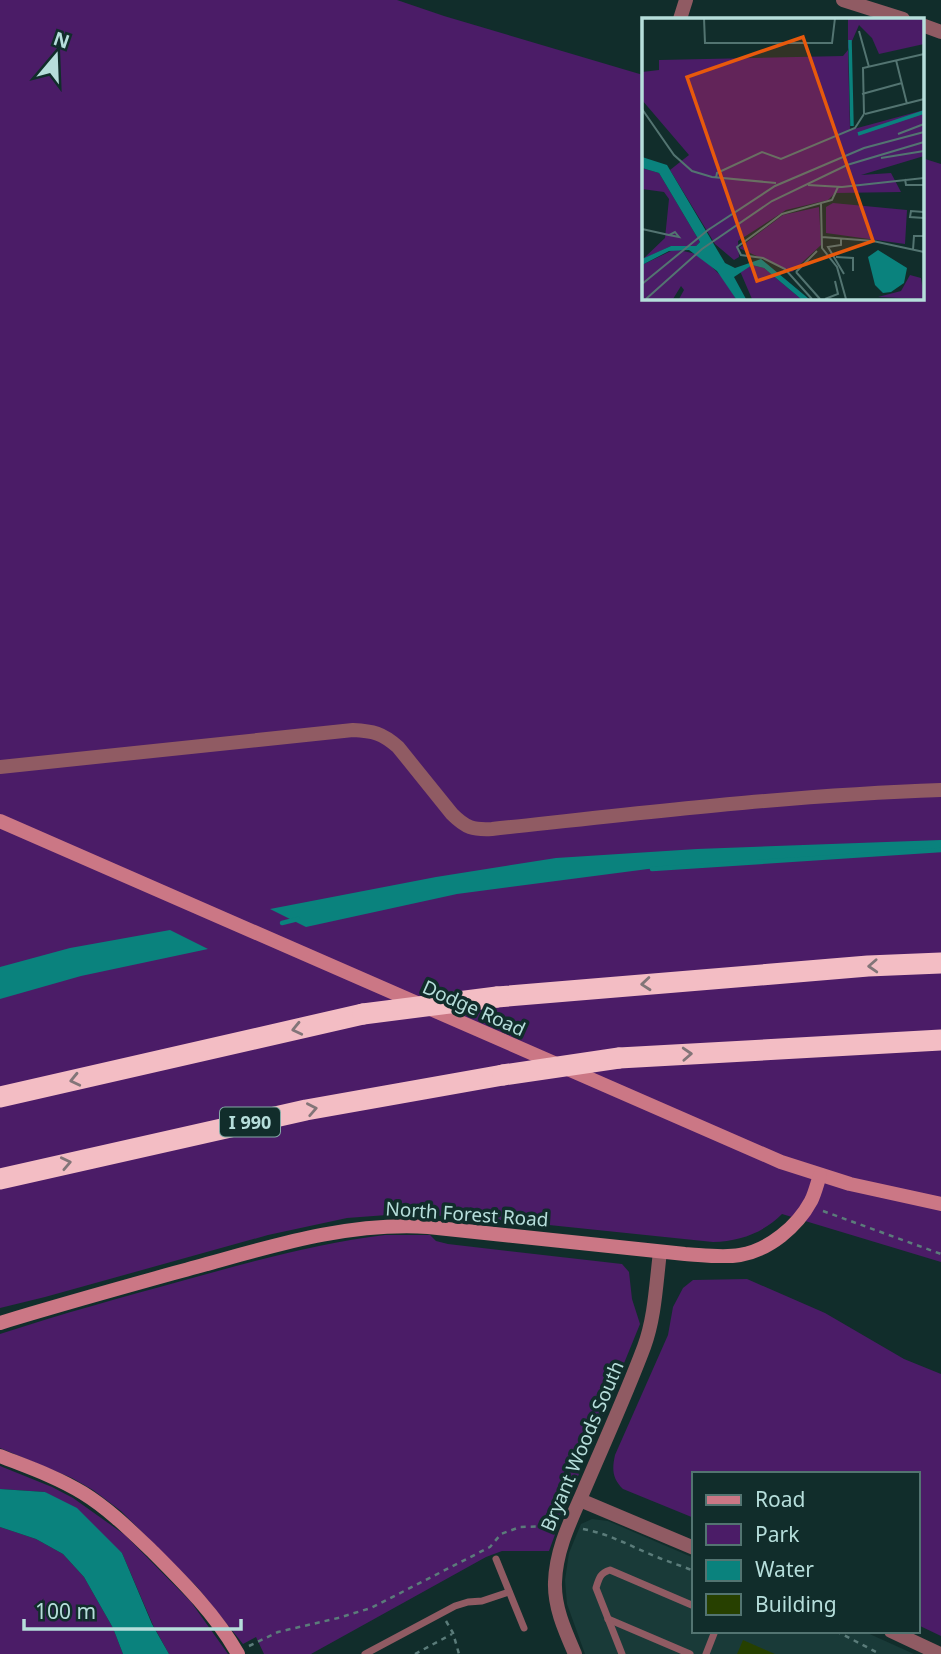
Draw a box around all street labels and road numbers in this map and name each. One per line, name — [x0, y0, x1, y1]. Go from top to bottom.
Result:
street label: Dodge Road — [418, 974, 530, 1042]
road number: I 990 — [220, 1107, 280, 1136]
street label: North Forest Road — [385, 1195, 549, 1233]
street label: Bryant Woods South — [534, 1357, 630, 1535]

